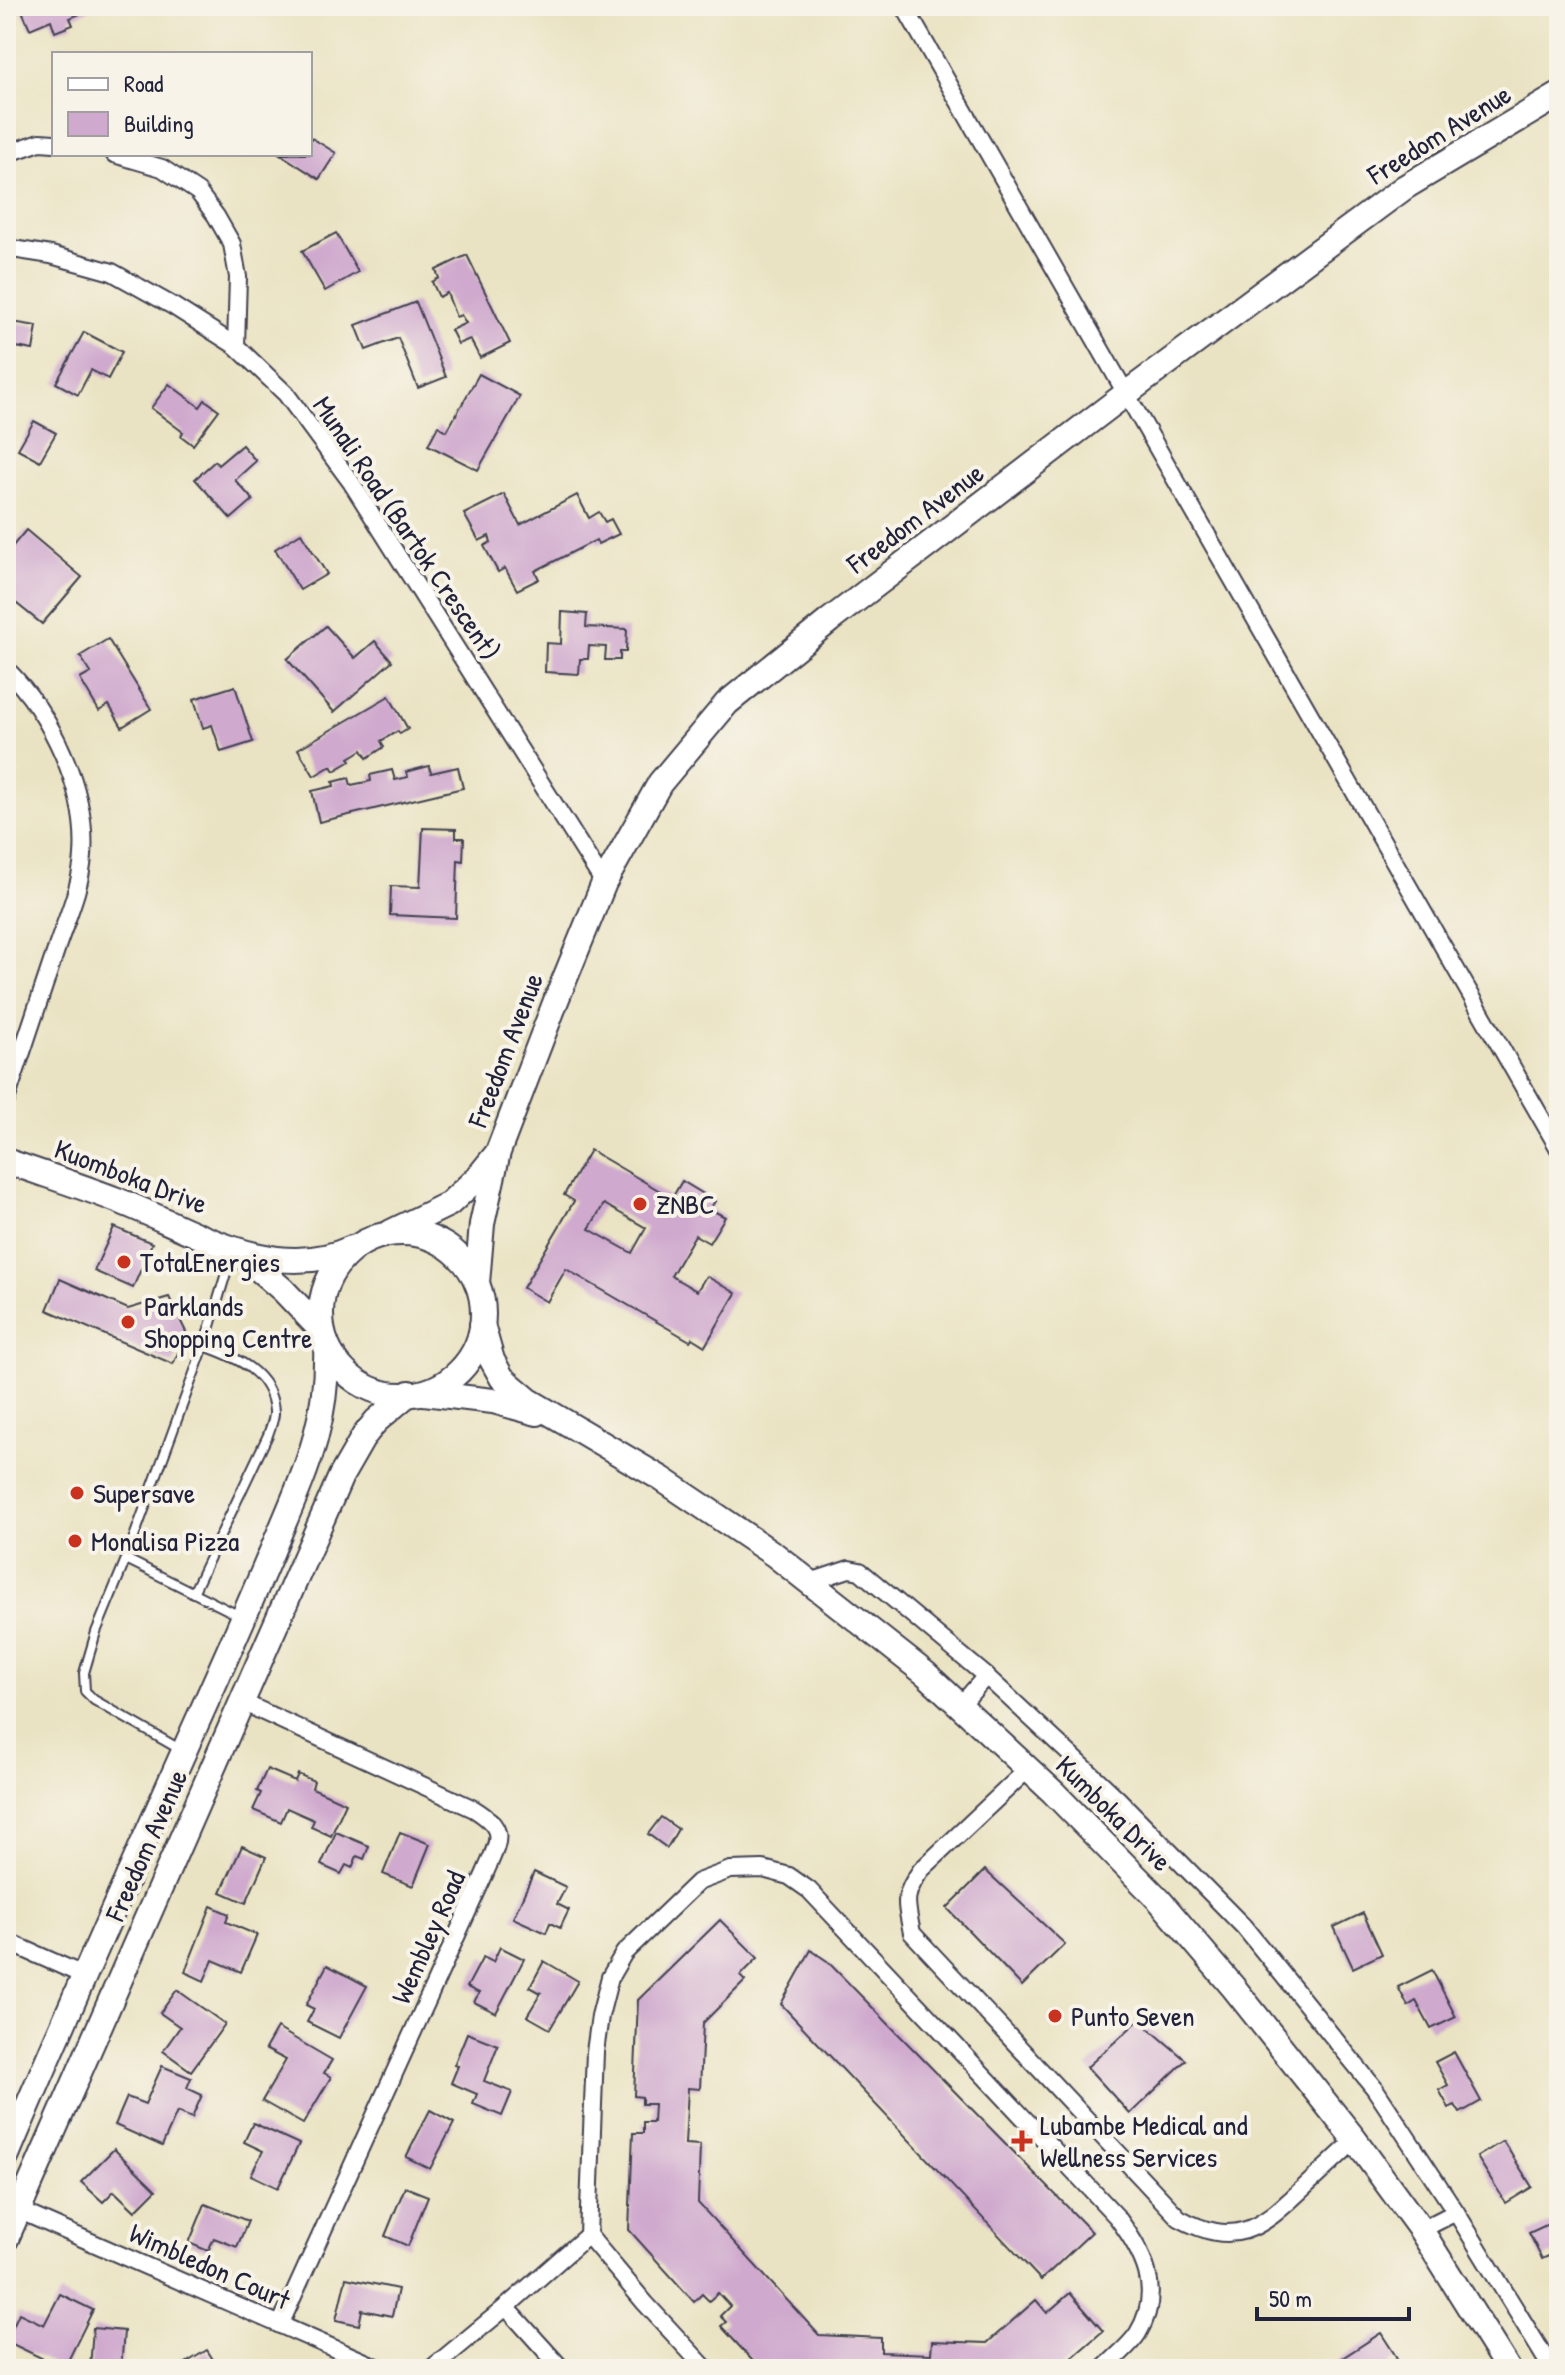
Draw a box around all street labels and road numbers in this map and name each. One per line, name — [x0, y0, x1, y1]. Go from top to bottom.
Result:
street label: Freedom Avenue — [1359, 75, 1518, 194]
street label: Munali Road (Bartok Crescent) — [304, 389, 510, 667]
street label: Freedom Avenue — [838, 454, 991, 583]
street label: Freedom Avenue — [458, 967, 552, 1133]
street label: Kuomboka Drive — [49, 1129, 213, 1223]
street label: Kumboka Drive — [1048, 1747, 1180, 1879]
street label: Freedom Avenue — [95, 1763, 196, 1928]
street label: Wembley Road — [382, 1864, 474, 2009]
street label: Wimbledon Court — [124, 2214, 297, 2319]

